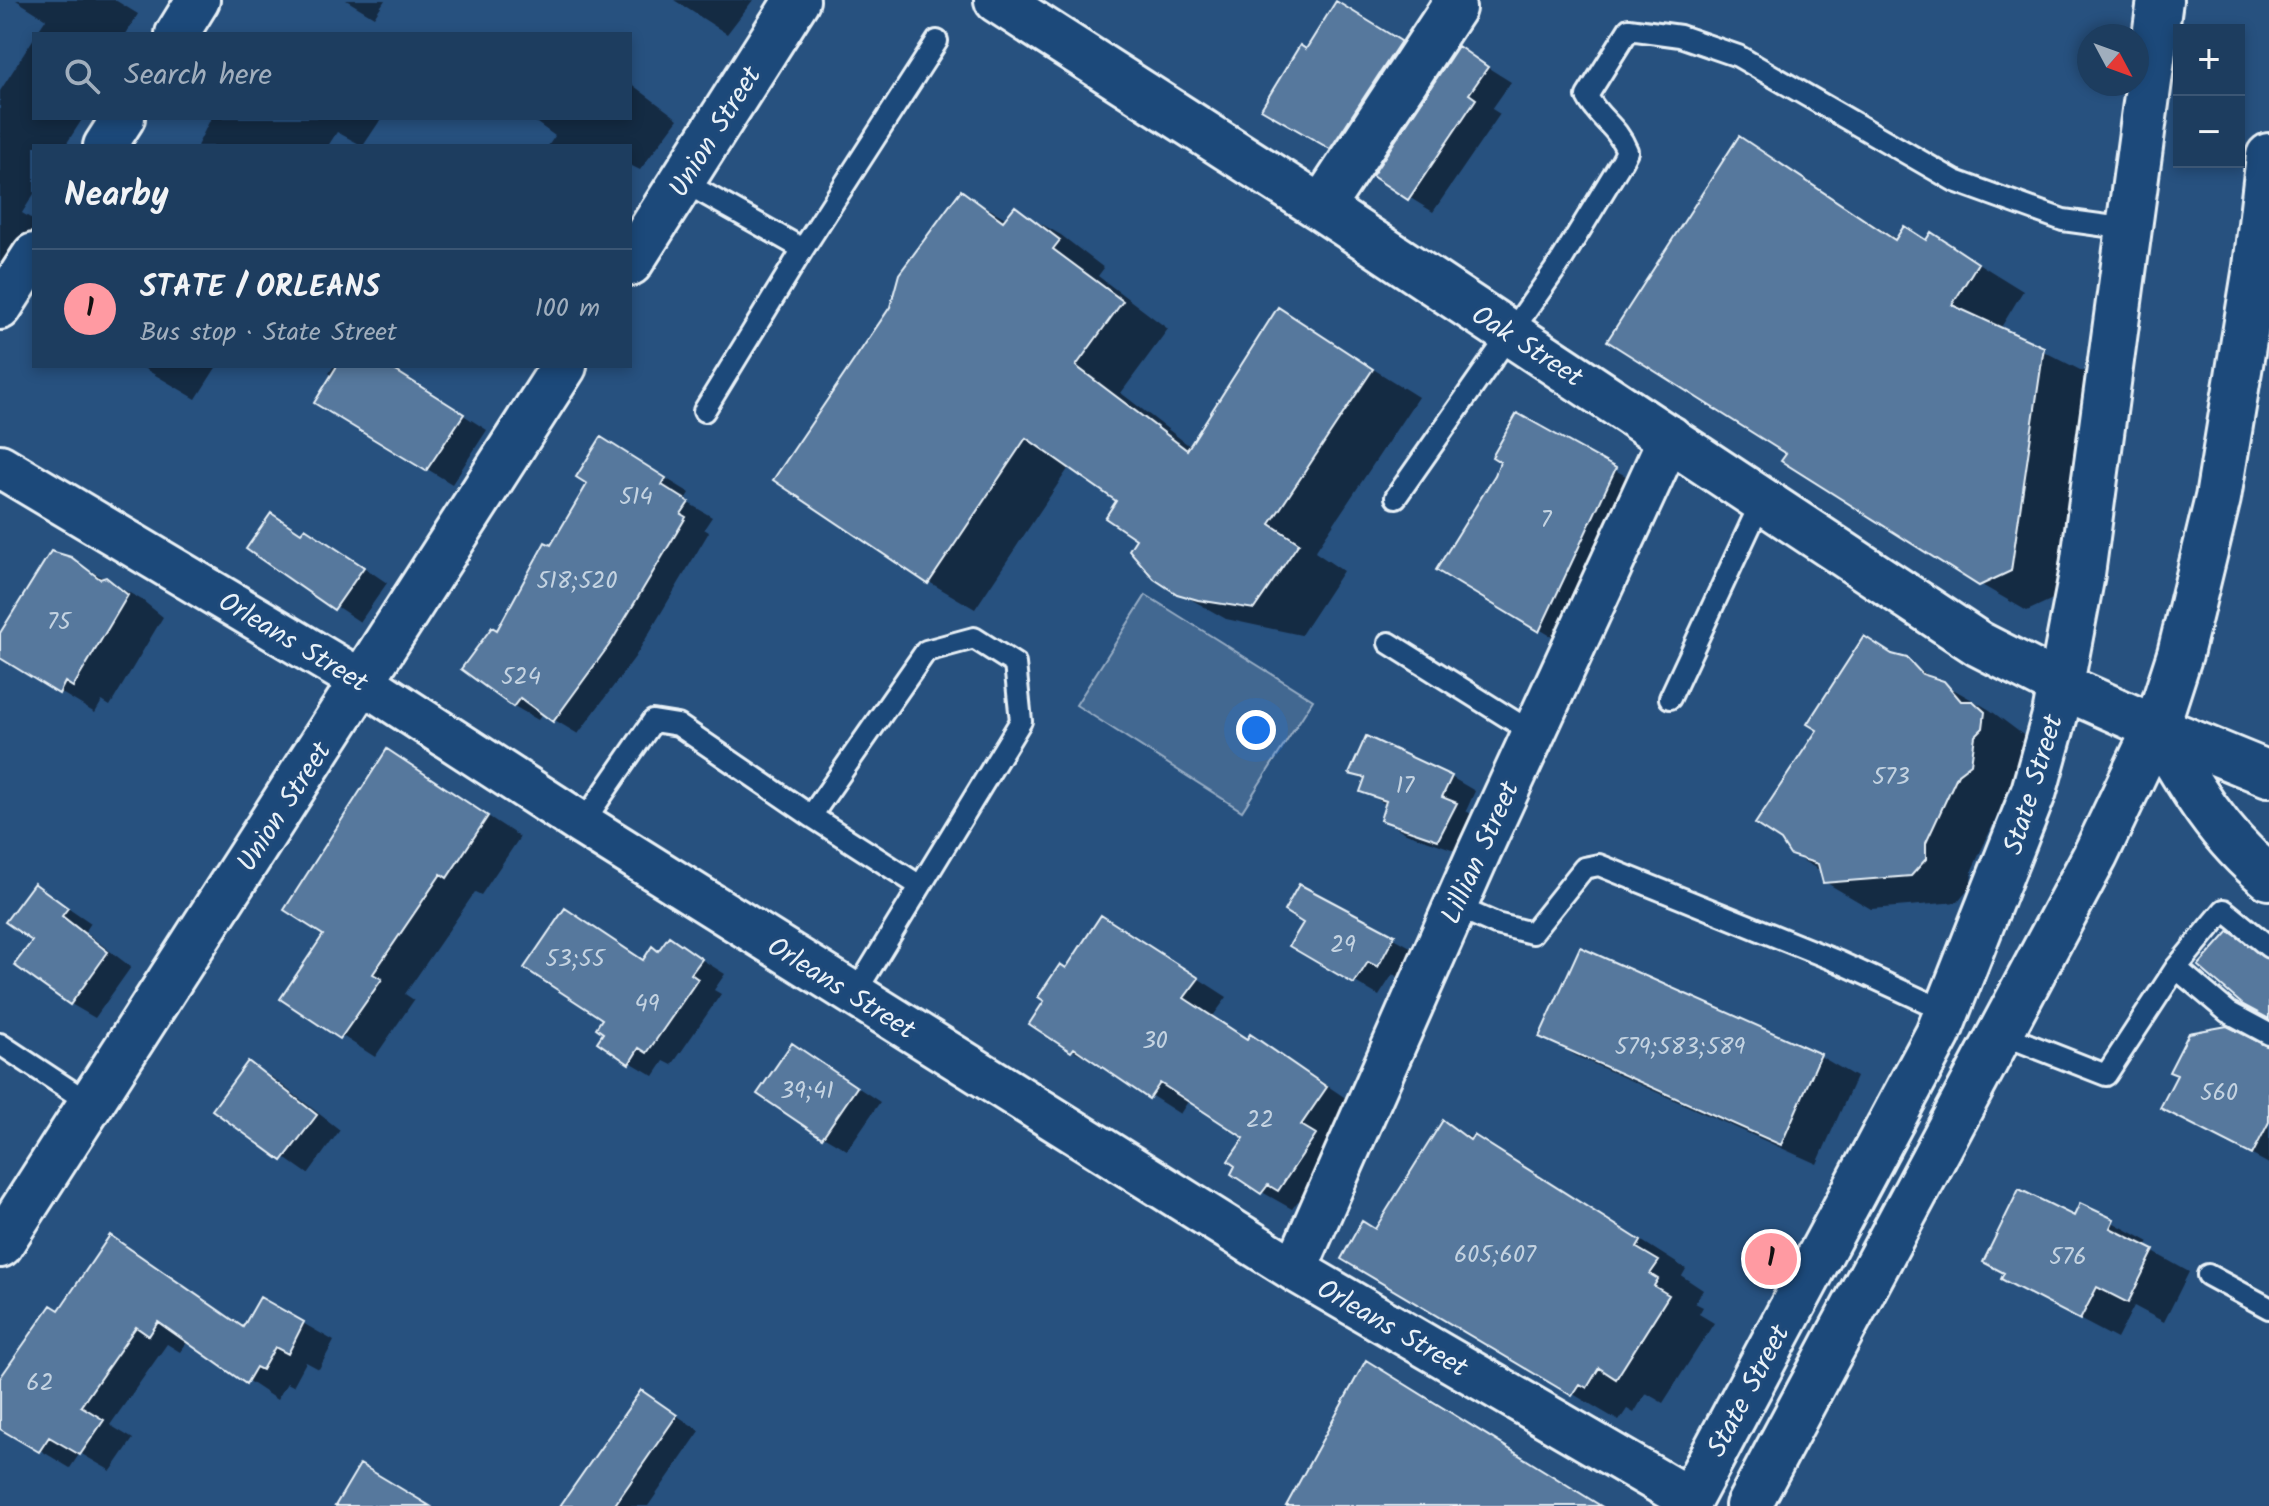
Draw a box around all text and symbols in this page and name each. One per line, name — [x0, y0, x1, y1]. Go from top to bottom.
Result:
north arrow — [2077, 24, 2149, 96]
map controls — [2173, 24, 2245, 168]
button: + — [2173, 24, 2245, 96]
search box — [32, 32, 632, 120]
text: Search here — [124, 52, 272, 100]
icon: search — [60, 54, 104, 98]
street label: Union Street — [658, 57, 775, 207]
button: − — [2173, 96, 2245, 168]
text: Nearby — [64, 169, 169, 223]
text: STATE / ORLEANS — [140, 264, 380, 312]
text: 1 — [86, 288, 94, 330]
text: 100 m — [535, 288, 600, 330]
street label: Oak Street — [1462, 294, 1593, 401]
text: Bus stop · State Street — [140, 312, 397, 354]
house number: 514 — [619, 478, 653, 517]
house number: 7 — [1540, 501, 1552, 540]
house number: 518;520 — [536, 562, 618, 601]
street label: Orleans Street — [209, 581, 377, 706]
house number: 75 — [47, 603, 73, 642]
house number: 524 — [501, 658, 541, 697]
street label: State Street — [1992, 708, 2077, 860]
your location — [1236, 710, 1276, 750]
street label: Union Street — [226, 732, 345, 882]
house number: 573 — [1872, 758, 1910, 797]
house number: 17 — [1396, 767, 1415, 806]
street label: Lillian Street — [1430, 773, 1533, 932]
street label: Orleans Street — [757, 925, 925, 1053]
house number: 29 — [1330, 926, 1356, 965]
house number: 53;55 — [545, 940, 607, 979]
house number: 49 — [635, 985, 660, 1024]
house number: 30 — [1142, 1022, 1168, 1061]
house number: 579;583;589 — [1615, 1028, 1746, 1067]
house number: 39;41 — [780, 1072, 834, 1111]
house number: 560 — [2200, 1074, 2238, 1113]
house number: 22 — [1246, 1101, 1274, 1140]
pin: 1 — [1745, 1229, 1797, 1289]
house number: 605;607 — [1454, 1236, 1537, 1275]
house number: 576 — [2049, 1238, 2087, 1277]
street label: Orleans Street — [1308, 1268, 1477, 1391]
street label: State Street — [1695, 1316, 1804, 1466]
house number: 62 — [26, 1364, 54, 1403]

